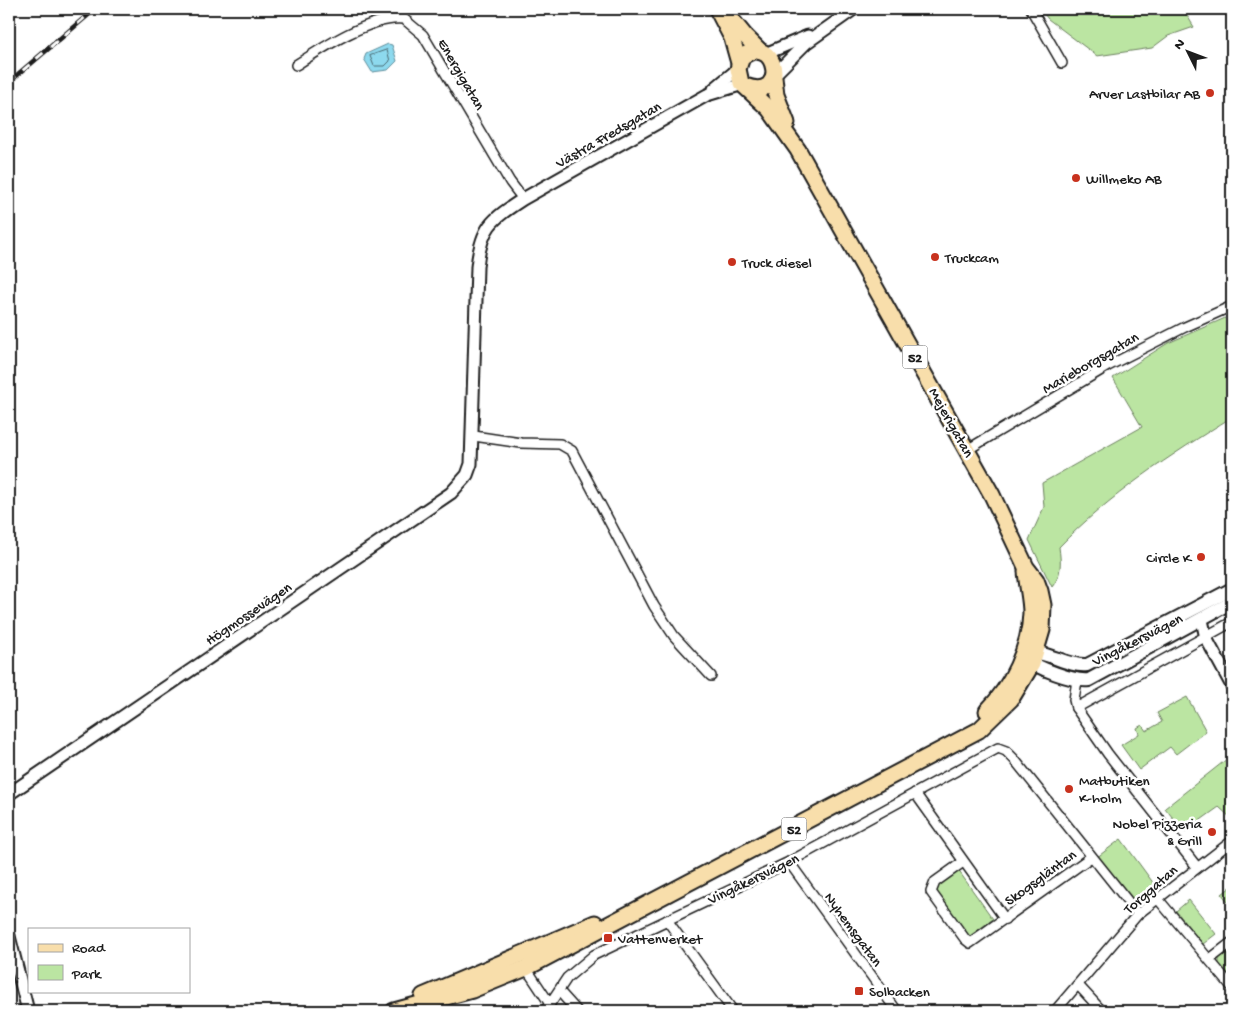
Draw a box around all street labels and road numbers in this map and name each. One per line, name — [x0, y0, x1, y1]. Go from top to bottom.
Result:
street label: Energigatan — [433, 36, 488, 114]
street label: Västra Fredsgatan — [552, 98, 665, 174]
street label: Marieborgsgatan — [1039, 329, 1143, 399]
road number: 52 — [902, 346, 928, 368]
street label: Mejerigatan — [924, 385, 977, 461]
street label: Högmossevägen — [202, 579, 296, 650]
street label: Vingåkersvägen — [1089, 610, 1186, 672]
road number: 52 — [782, 818, 806, 841]
street label: Skogsgläntan — [1002, 847, 1081, 911]
street label: Vingåkersvägen — [704, 850, 802, 910]
street label: Torggatan — [1120, 862, 1182, 920]
street label: Nyhemsgatan — [819, 889, 885, 971]

